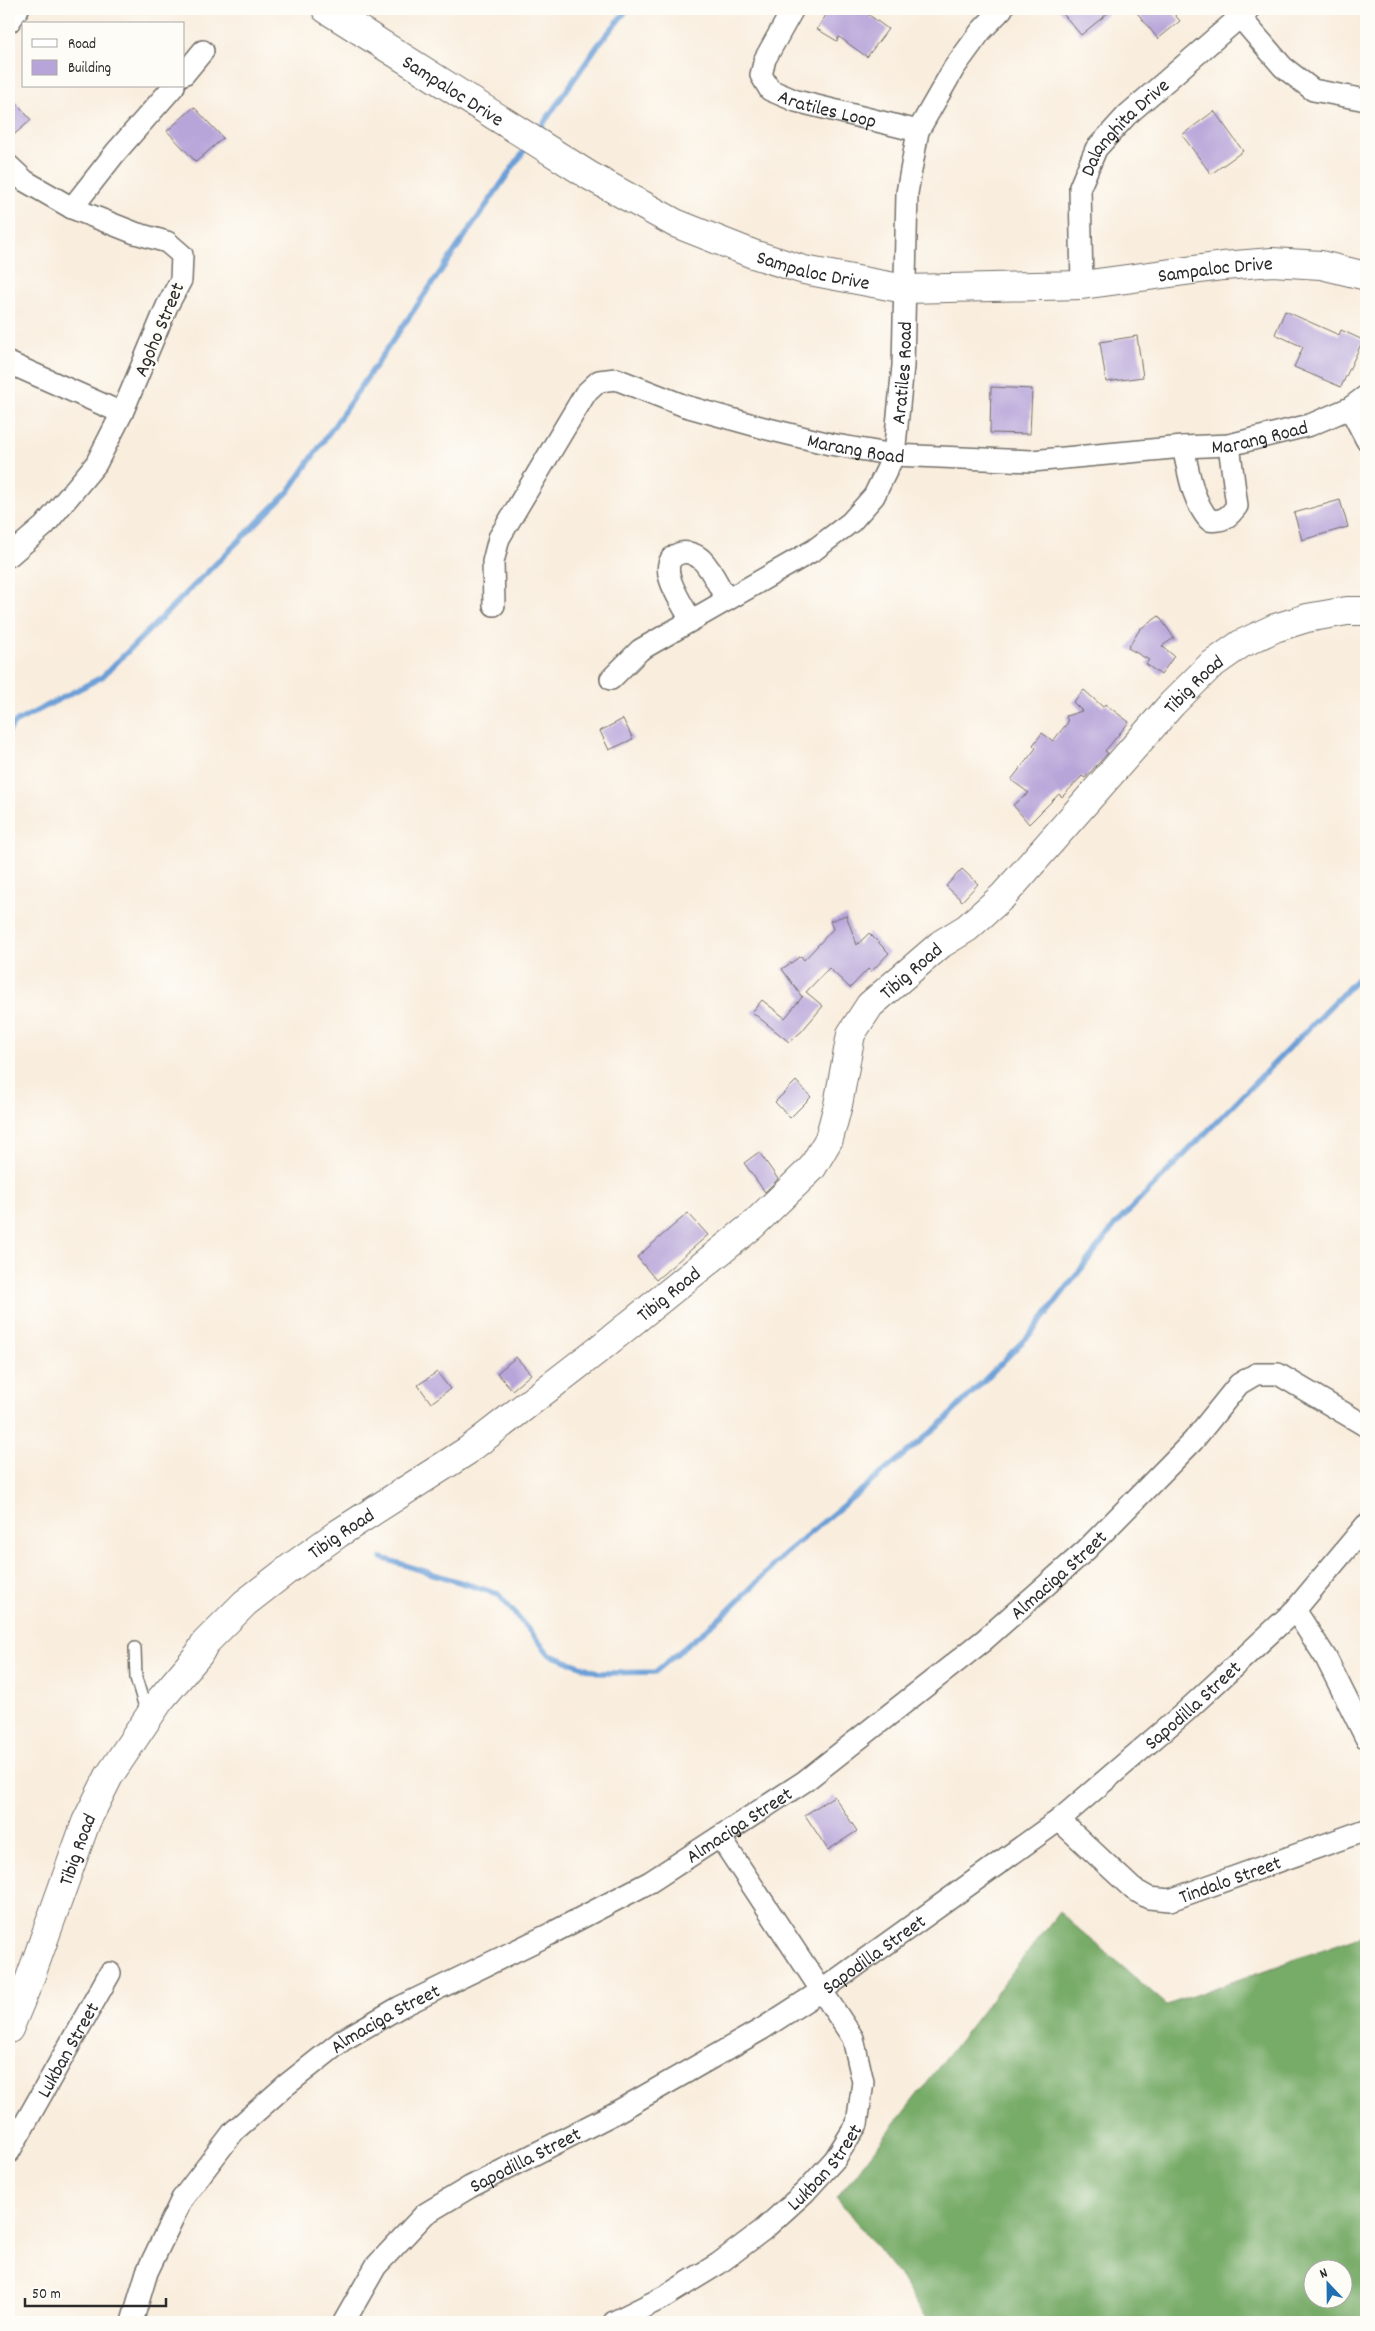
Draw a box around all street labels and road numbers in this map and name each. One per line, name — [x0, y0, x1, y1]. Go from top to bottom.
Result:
street label: Sampaloc Drive — [396, 50, 508, 135]
street label: Dalanghita Drive — [1075, 73, 1177, 181]
street label: Aratiles Loop — [773, 84, 879, 137]
street label: Sampaloc Drive — [752, 245, 872, 299]
street label: Sampaloc Drive — [1156, 251, 1274, 292]
street label: Agoho Street — [128, 279, 193, 382]
street label: Aratiles Road — [886, 321, 921, 426]
street label: Marang Road — [1211, 415, 1311, 463]
street label: Marang Road — [804, 428, 905, 472]
street label: Tibig Road — [1158, 650, 1230, 721]
street label: Tibig Road — [875, 938, 950, 1008]
street label: Tibig Road — [632, 1261, 708, 1330]
street label: Tibig Road — [303, 1503, 381, 1568]
street label: Almaciga Street — [1005, 1525, 1115, 1628]
street label: Sapodilla Street — [1140, 1656, 1249, 1758]
street label: Almaciga Street — [682, 1782, 799, 1872]
street label: Tibig Road — [53, 1809, 105, 1890]
street label: Tindalo Street — [1176, 1850, 1286, 1913]
street label: Sapodilla Street — [817, 1909, 933, 2003]
street label: Almaciga Street — [325, 1979, 445, 2062]
street label: Lukban Street — [31, 1998, 108, 2104]
street label: Lukban Street — [782, 2119, 871, 2219]
street label: Sapodilla Street — [466, 2122, 587, 2202]

